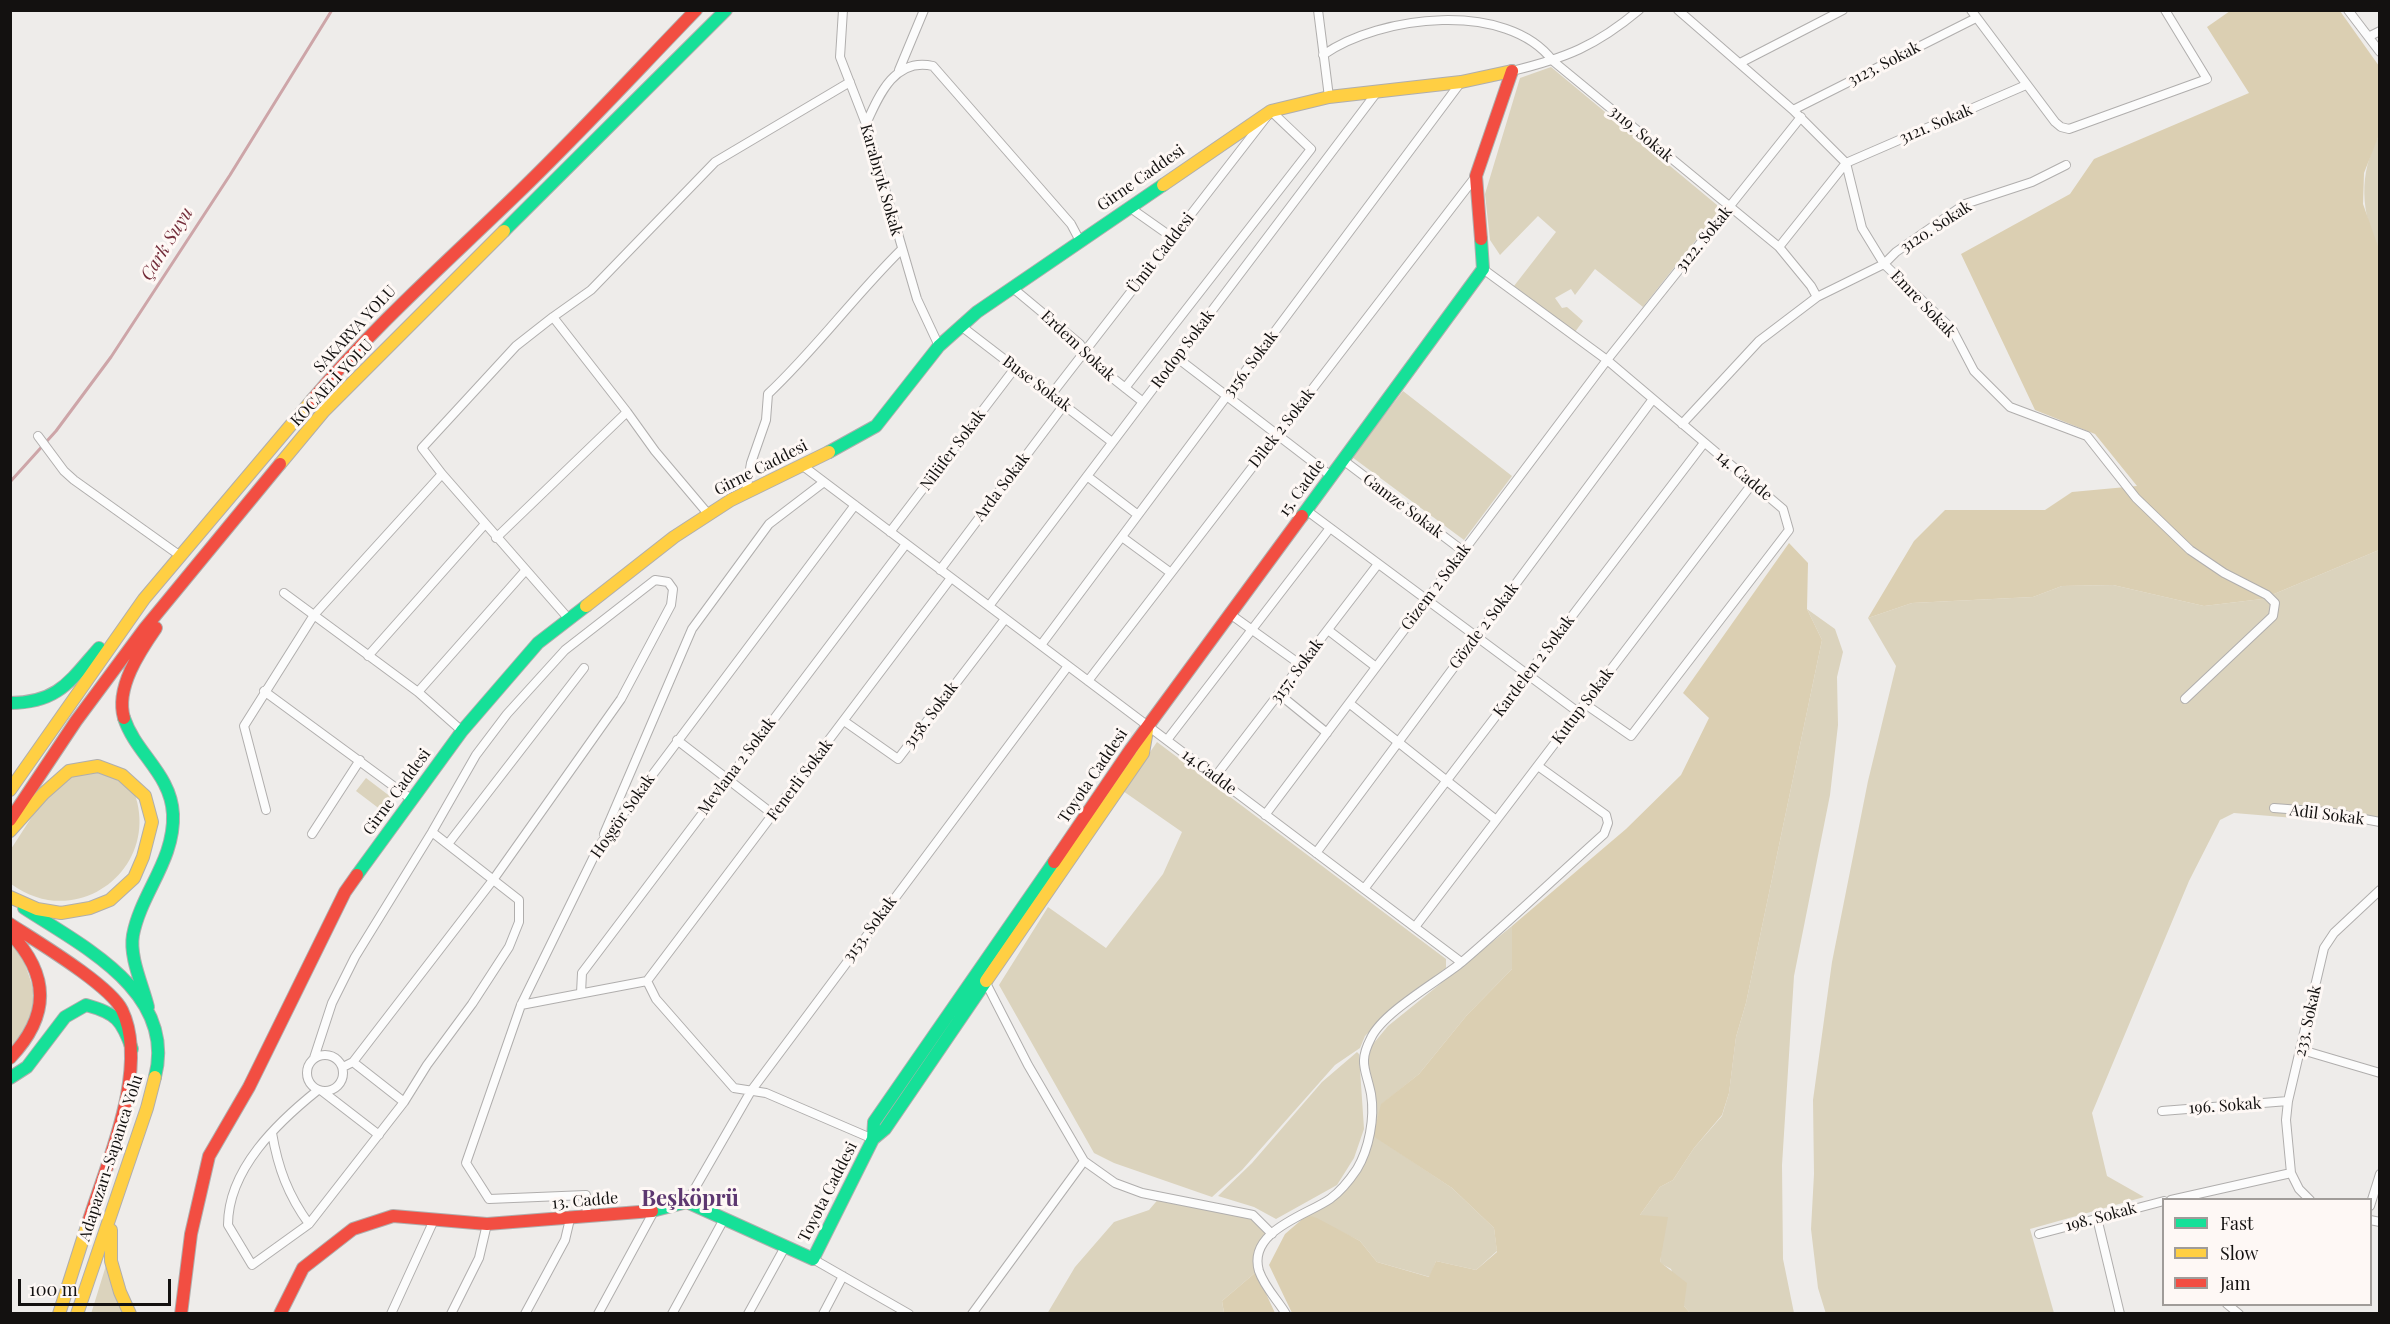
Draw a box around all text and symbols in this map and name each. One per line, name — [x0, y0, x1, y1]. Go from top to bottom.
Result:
street label: 3123. Sokak — [1845, 38, 1923, 90]
street label: 3121. Sokak — [1897, 100, 1975, 148]
street label: 3119. Sokak — [1605, 102, 1677, 166]
street label: Karabıyık Sokak — [856, 122, 906, 238]
street label: Girne Caddesi — [1094, 141, 1188, 215]
street label: 3120. Sokak — [1897, 197, 1975, 257]
street label: 3122. Sokak — [1672, 202, 1736, 276]
water label: Çark Suyu — [136, 204, 198, 284]
street label: Ümit Caddesi — [1124, 209, 1198, 297]
street label: Emre Sokak — [1886, 267, 1960, 341]
street label: SAKARYA YOLU — [310, 281, 400, 377]
street label: Rodop Sokak — [1147, 306, 1219, 392]
street label: Erdem Sokak — [1037, 307, 1119, 385]
street label: 3156. Sokak — [1220, 327, 1282, 401]
street label: KOCAELİ YOLU — [287, 335, 377, 431]
street label: Buse Sokak — [999, 352, 1075, 416]
street label: Dilek 2 Sokak — [1245, 384, 1319, 472]
street label: Nilüfer Sokak — [916, 406, 990, 494]
street label: Girne Caddesi — [711, 436, 811, 500]
street label: 14. Cadde — [1712, 447, 1776, 505]
street label: Arda Sokak — [970, 449, 1034, 525]
street label: 15. Cadde — [1275, 456, 1329, 520]
street label: Gamze Sokak — [1359, 470, 1447, 542]
street label: Gizem 2 Sokak — [1397, 540, 1475, 634]
street label: Gözde 2 Sokak — [1445, 579, 1523, 673]
street label: Kardelen 2 Sokak — [1489, 611, 1579, 721]
street label: 3157. Sokak — [1266, 635, 1328, 707]
street label: Kutup Sokak — [1548, 664, 1618, 748]
street label: 3158. Sokak — [900, 678, 962, 752]
street label: Mevlana 2 Sokak — [694, 713, 780, 819]
street label: Toyota Caddesi — [1054, 725, 1132, 827]
street label: Fenerli Sokak — [763, 735, 837, 825]
street label: Girne Caddesi — [359, 745, 435, 839]
street label: 14.Cadde — [1178, 745, 1240, 799]
street label: Hoşgör Sokak — [587, 770, 659, 862]
street label: Adil Sokak — [2288, 801, 2366, 829]
street label: 3153. Sokak — [839, 892, 901, 966]
street label: 233. Sokak — [2290, 983, 2326, 1059]
street label: Adapazarı-Sapanca Yolu — [75, 1072, 147, 1244]
street label: 196. Sokak — [2188, 1094, 2262, 1118]
street label: Toyota Caddesi — [795, 1139, 861, 1245]
district label: Beşköprü — [641, 1186, 739, 1212]
street label: 13. Cadde — [551, 1189, 619, 1213]
street label: 198. Sokak — [2063, 1198, 2139, 1236]
legend — [2162, 1198, 2372, 1306]
text: Fast — [2220, 1211, 2253, 1235]
text: Slow — [2220, 1241, 2258, 1265]
scale bar — [21, 1267, 174, 1305]
text: Jam — [2220, 1271, 2250, 1295]
text: 100 m — [29, 1277, 78, 1301]

